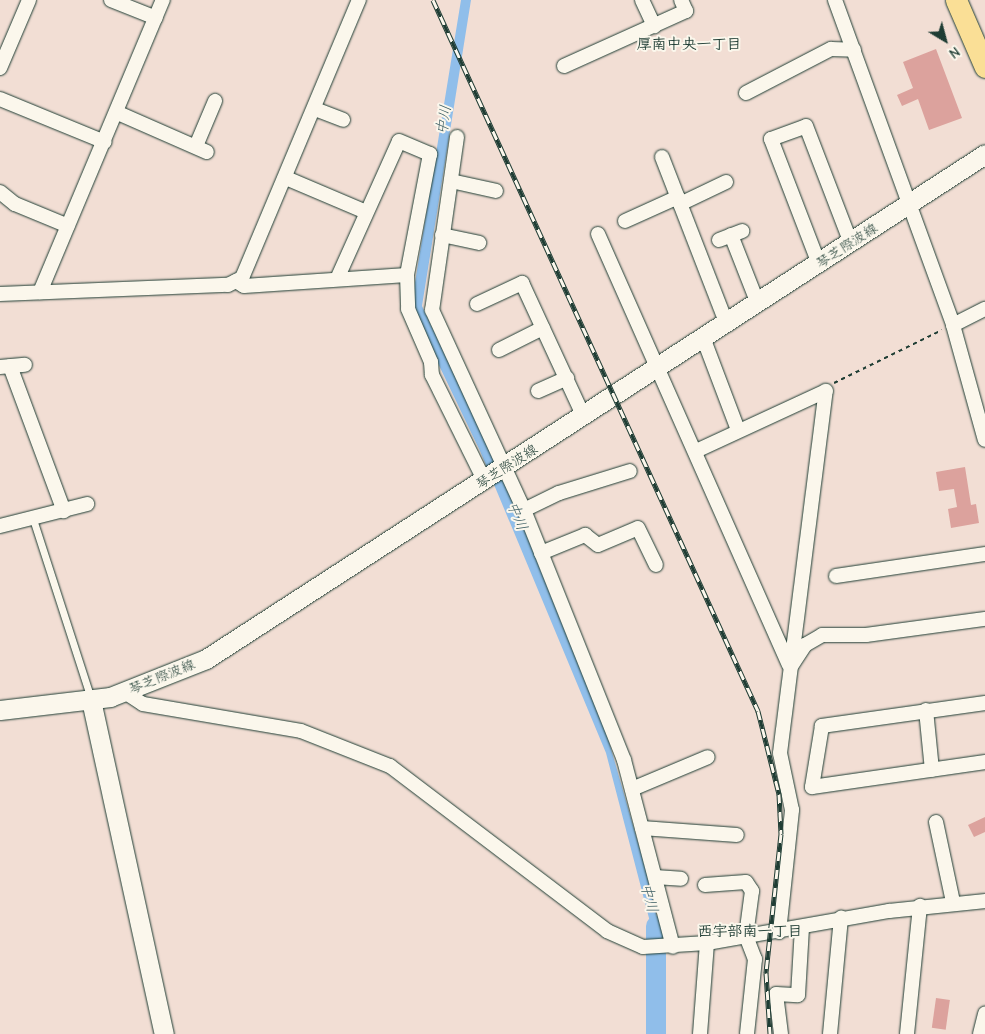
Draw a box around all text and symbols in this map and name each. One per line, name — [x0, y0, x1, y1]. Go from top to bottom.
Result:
north arrow — [920, 15, 970, 65]
district label: 厚南中央一丁目 — [637, 36, 741, 54]
text: N — [946, 43, 963, 62]
water label: 中川 — [433, 104, 455, 136]
street label: 琴芝際波線 — [813, 220, 881, 272]
street label: 琴芝際波線 — [473, 441, 541, 493]
water label: 中川 — [503, 499, 531, 533]
street label: 琴芝際波線 — [126, 656, 198, 698]
water label: 中川 — [637, 881, 661, 915]
district label: 西宇部南一丁目 — [698, 923, 802, 941]

